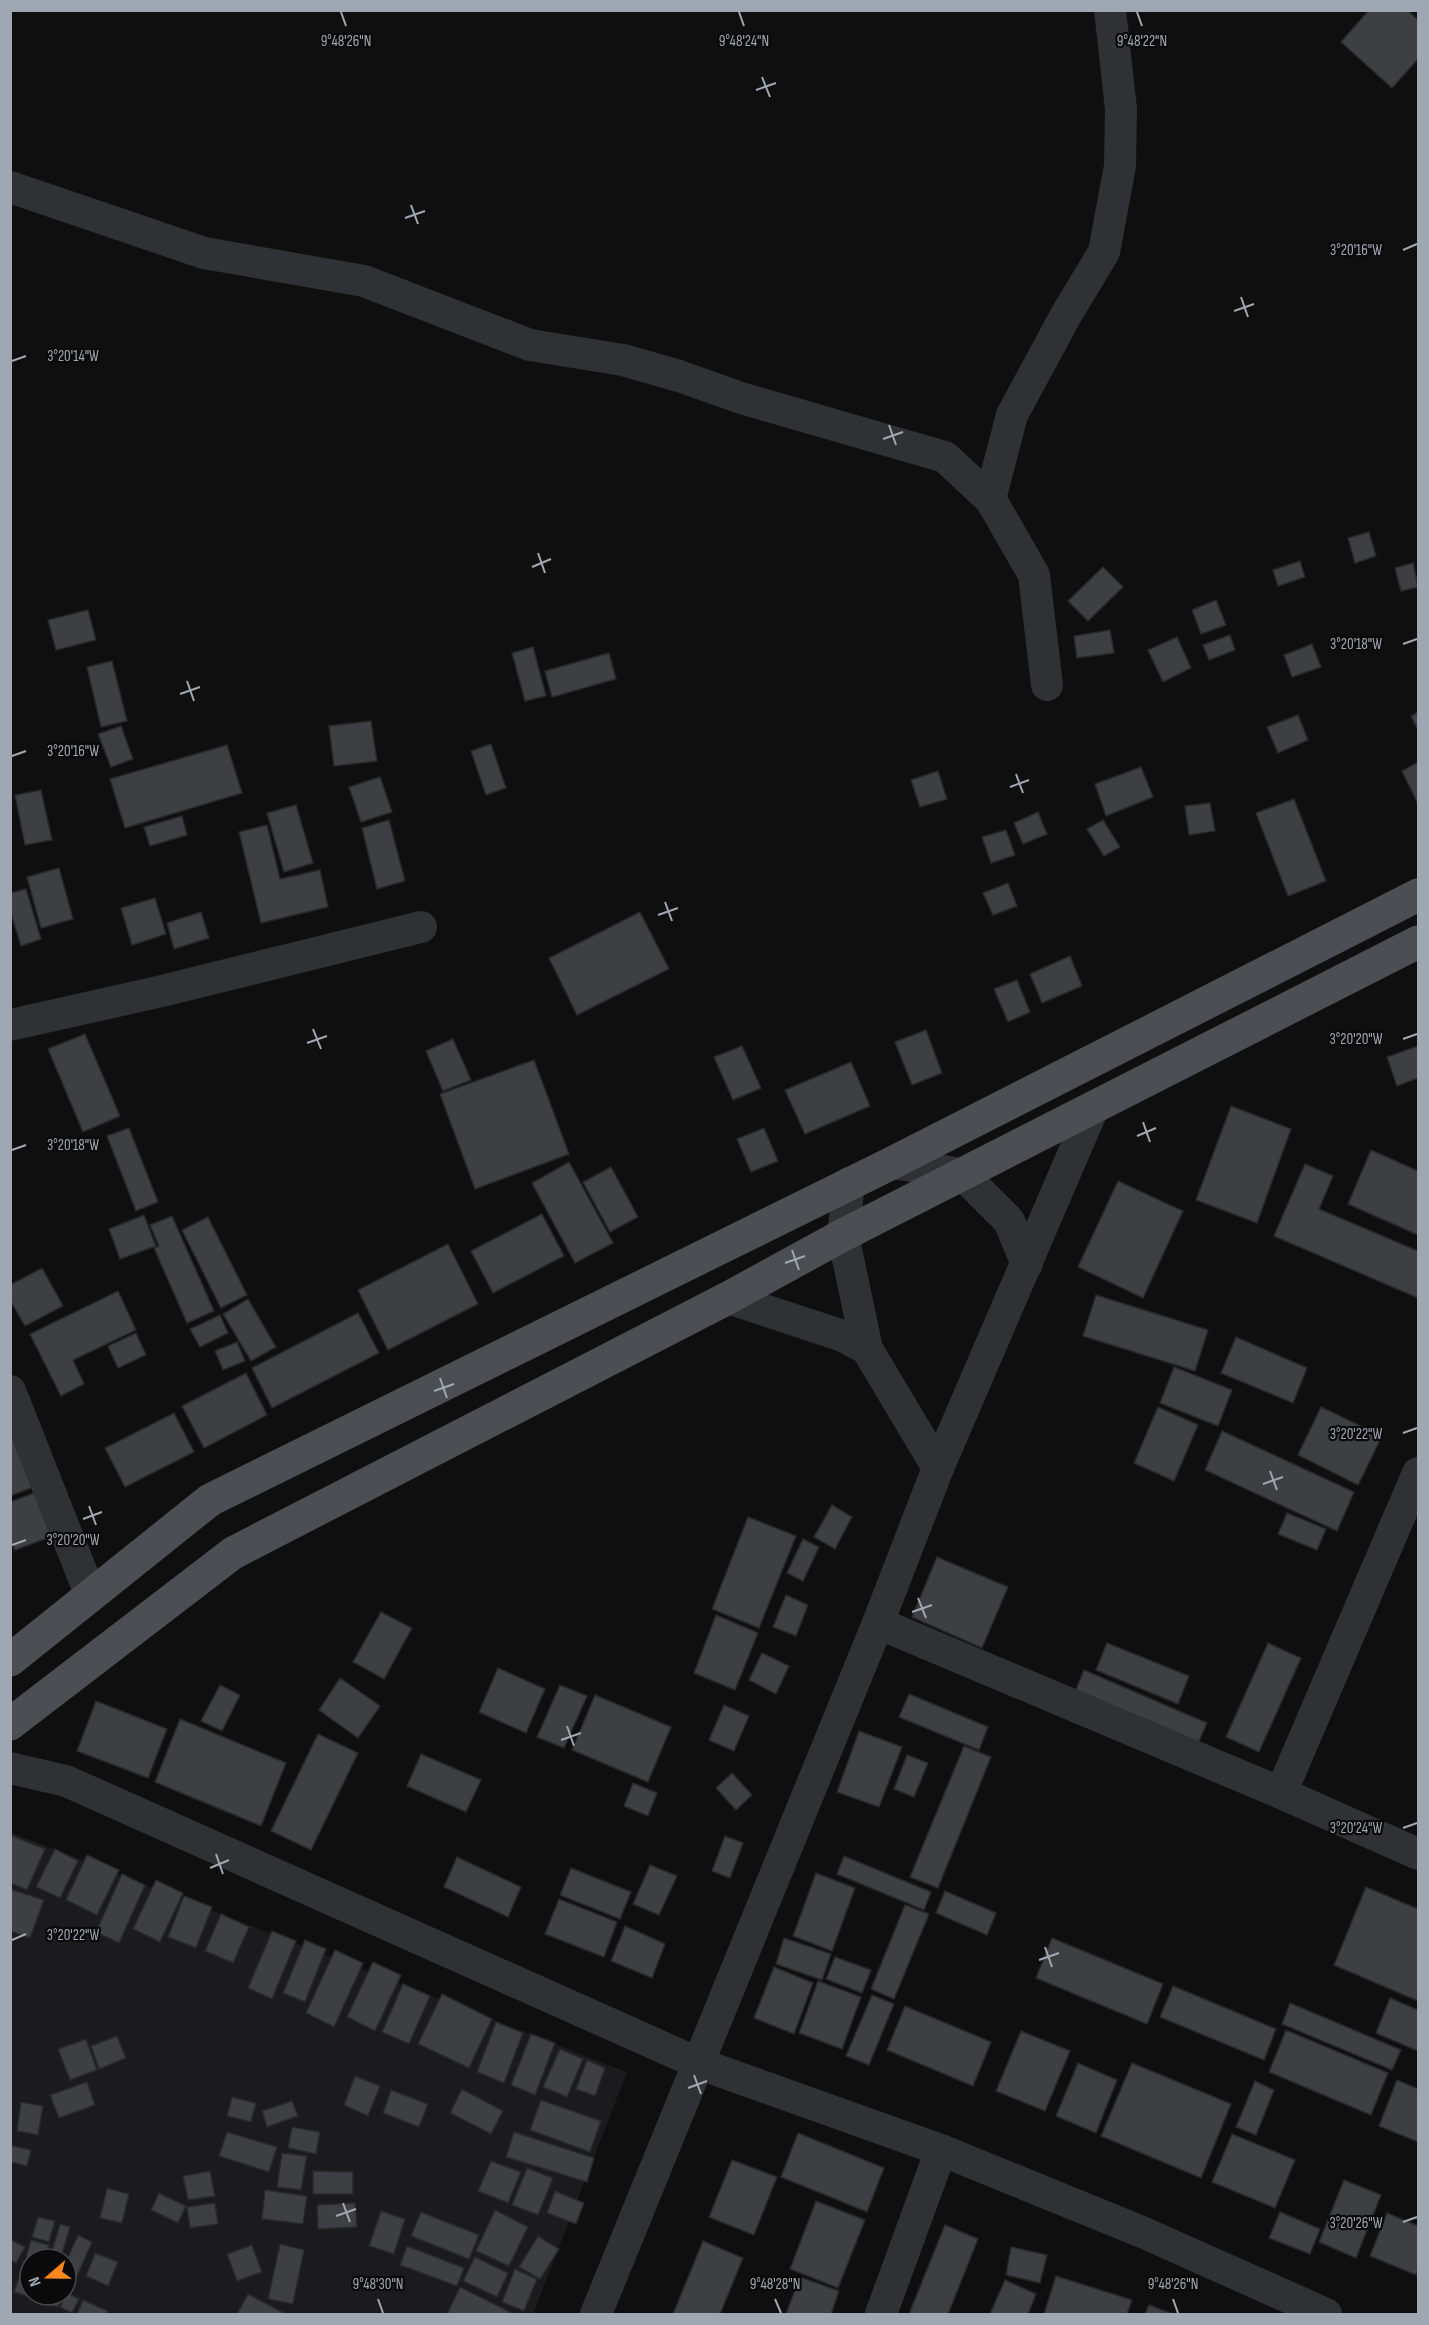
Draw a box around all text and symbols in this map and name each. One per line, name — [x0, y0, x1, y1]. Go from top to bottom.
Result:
text: 9°48'26"N — [321, 32, 371, 51]
text: 9°48'24"N — [719, 32, 769, 51]
text: 9°48'22"N — [1117, 32, 1167, 51]
text: 3°20'16"W — [1330, 241, 1382, 260]
text: 3°20'14"W — [47, 347, 99, 366]
text: 3°20'18"W — [1330, 635, 1382, 654]
text: 3°20'16"W — [47, 742, 99, 761]
text: 3°20'20"W — [1330, 1030, 1383, 1049]
text: 3°20'18"W — [47, 1136, 99, 1155]
text: 3°20'22"W — [1330, 1425, 1382, 1444]
text: 3°20'20"W — [47, 1531, 100, 1550]
text: 3°20'24"W — [1330, 1819, 1382, 1838]
text: 3°20'22"W — [47, 1926, 99, 1945]
text: 3°20'26"W — [1330, 2214, 1383, 2233]
north arrow — [18, 2247, 78, 2307]
text: N — [25, 2274, 46, 2289]
text: 9°48'30"N — [353, 2275, 403, 2294]
text: 9°48'28"N — [750, 2275, 800, 2294]
text: 9°48'26"N — [1148, 2275, 1198, 2294]

